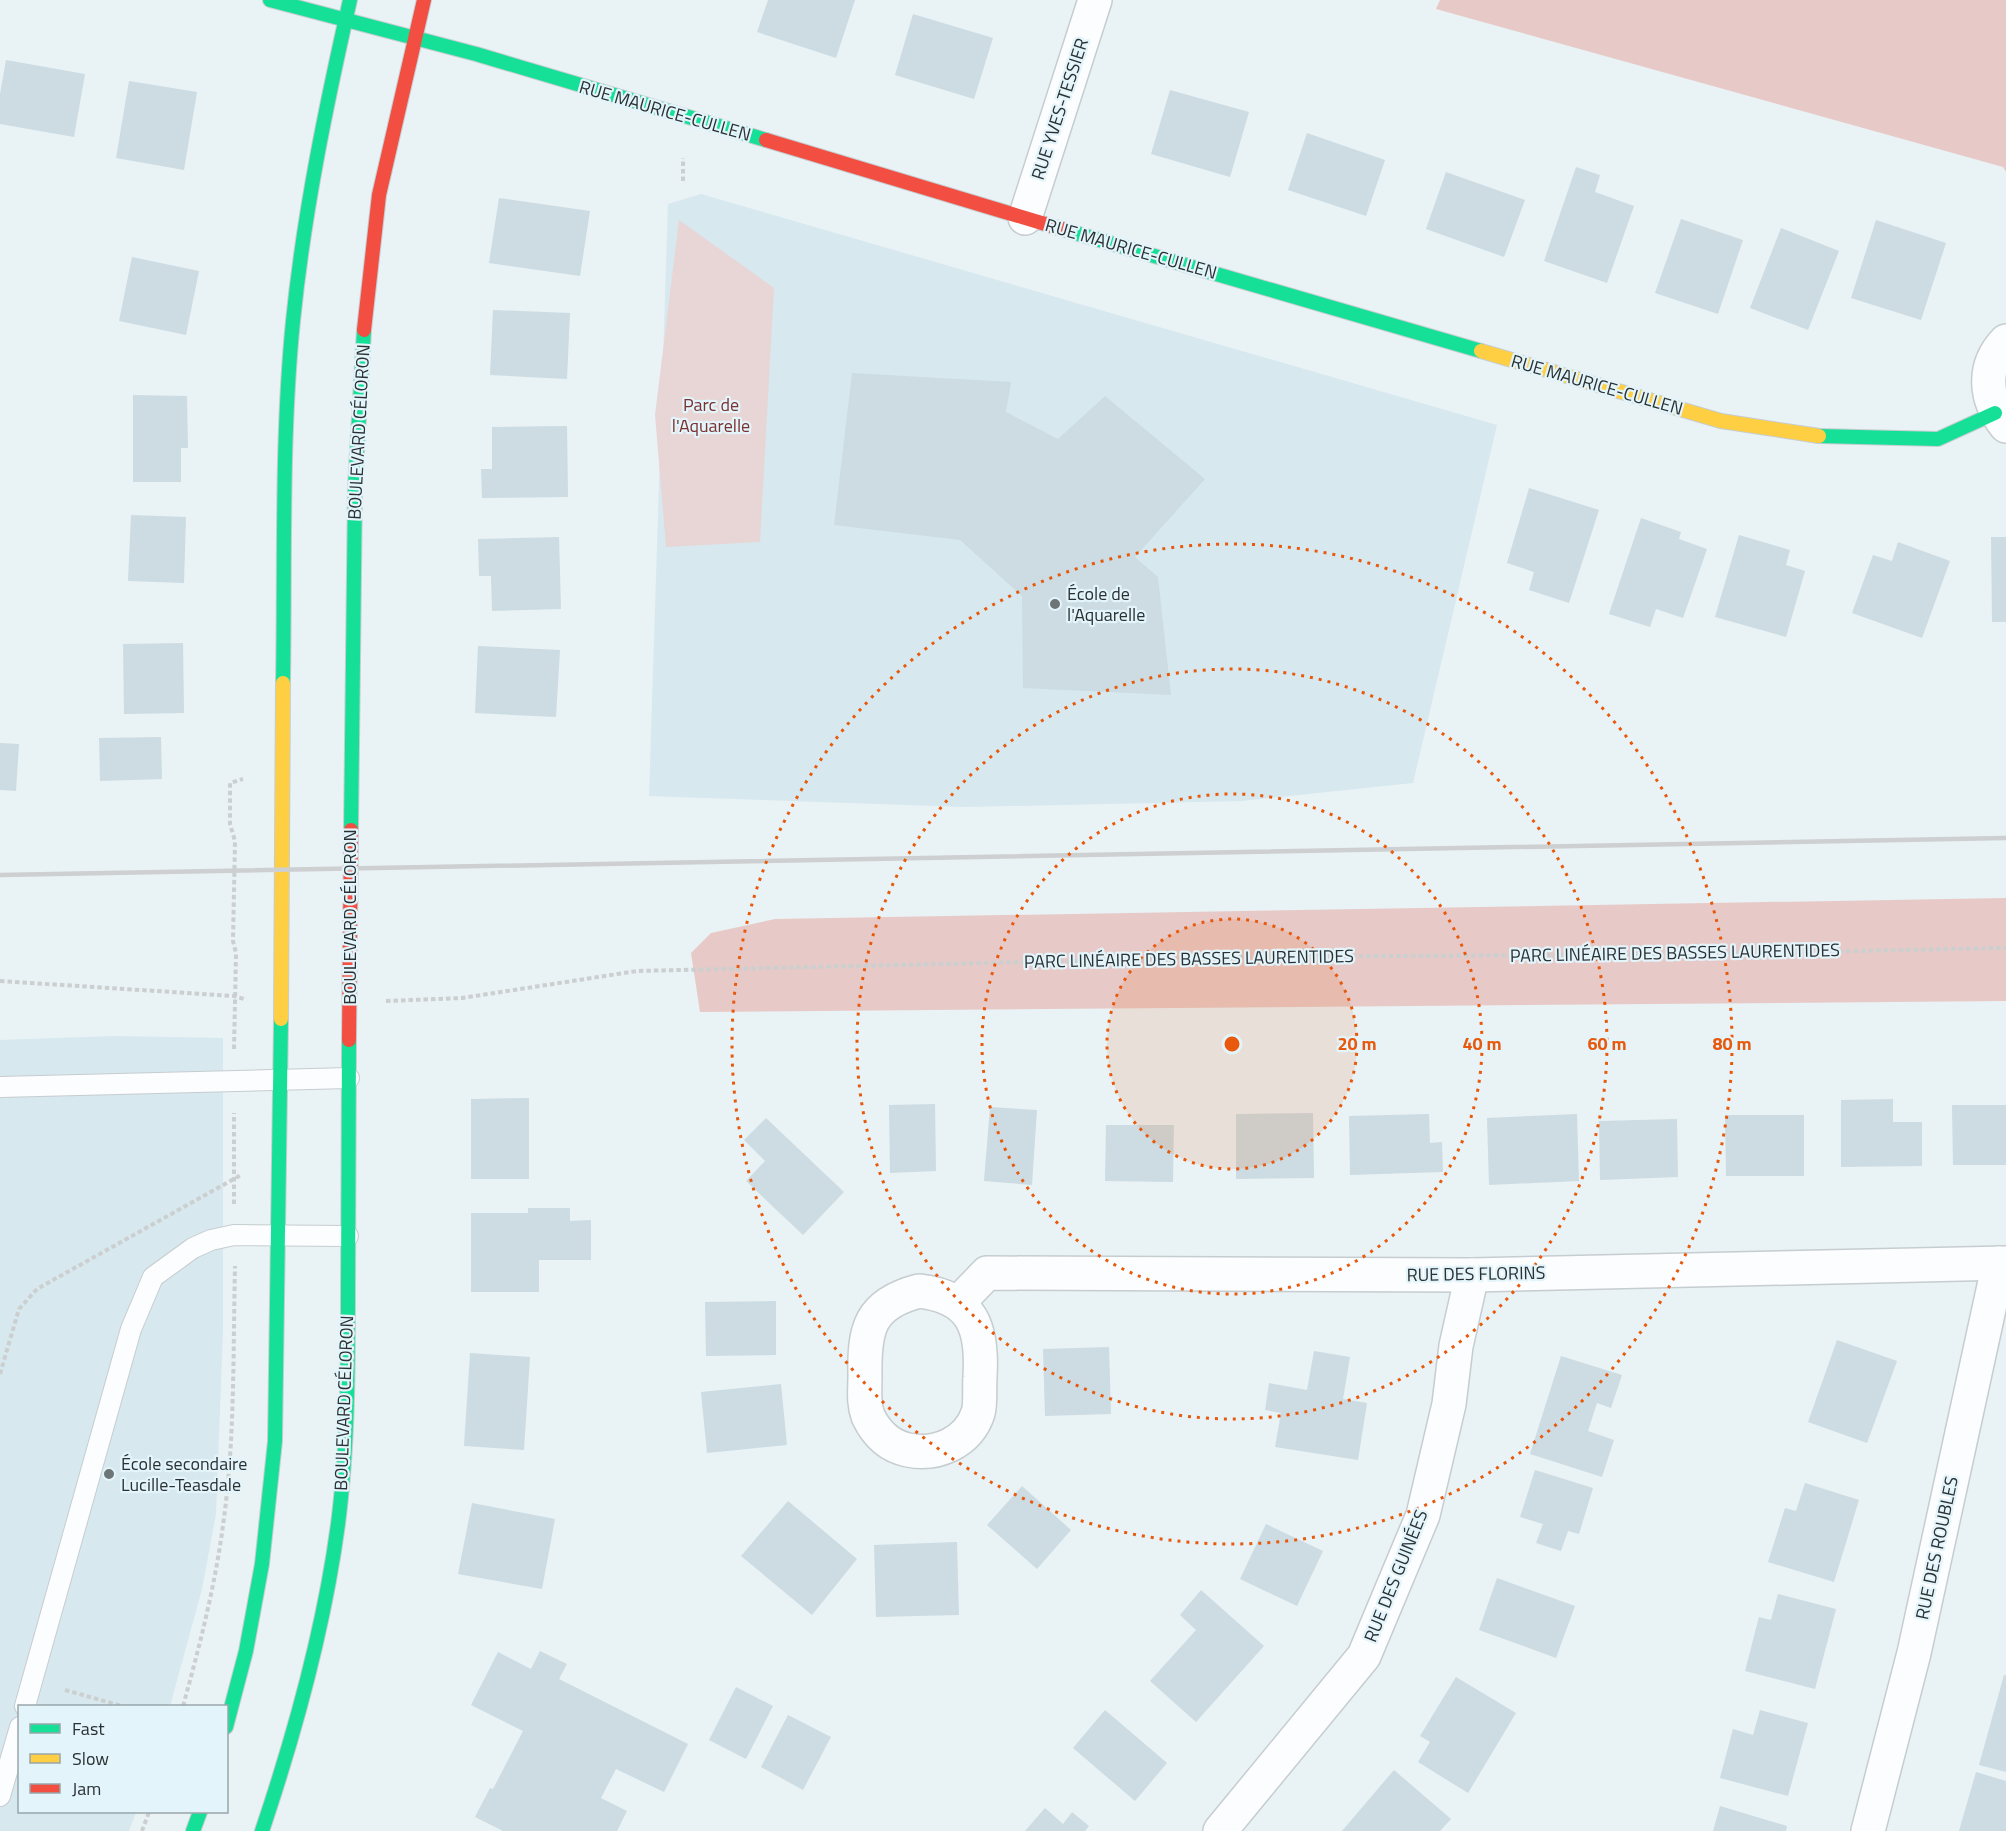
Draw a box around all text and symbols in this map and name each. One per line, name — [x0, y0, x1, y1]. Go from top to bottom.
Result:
street label: RUE YVES-TESSIER — [1024, 35, 1095, 183]
street label: RUE MAURICE-CULLEN — [576, 73, 754, 148]
street label: RUE MAURICE-CULLEN — [1042, 211, 1220, 286]
street label: BOULEVARD CÉLORON — [340, 344, 377, 520]
street label: RUE MAURICE-CULLEN — [1508, 347, 1686, 422]
park label: Parc de l'Aquarelle — [672, 391, 750, 439]
place label: École de l'Aquarelle — [1067, 580, 1145, 628]
marker: École de l'Aquarelle — [1048, 597, 1062, 611]
street label: BOULEVARD CÉLORON — [336, 829, 363, 1005]
street label: PARC LINÉAIRE DES BASSES LAURENTIDES — [1510, 936, 1840, 969]
street label: PARC LINÉAIRE DES BASSES LAURENTIDES — [1024, 942, 1354, 975]
text: 20 m — [1337, 1030, 1377, 1057]
text: 40 m — [1462, 1030, 1502, 1057]
text: 60 m — [1587, 1030, 1627, 1057]
text: 80 m — [1712, 1030, 1752, 1057]
centre of rings — [1222, 1034, 1242, 1054]
street label: RUE DES FLORINS — [1406, 1259, 1546, 1288]
street label: BOULEVARD CÉLORON — [327, 1315, 360, 1491]
place label: École secondaire Lucille-Teasdale — [121, 1450, 247, 1498]
marker: École secondaire Lucille-Teasdale — [102, 1467, 116, 1481]
street label: RUE DES ROUBLES — [1908, 1474, 1965, 1622]
street label: RUE DES GUINÉES — [1357, 1506, 1434, 1646]
legend — [18, 1705, 228, 1813]
text: Fast — [72, 1715, 105, 1742]
text: Slow — [72, 1745, 109, 1772]
text: Jam — [72, 1775, 101, 1802]

